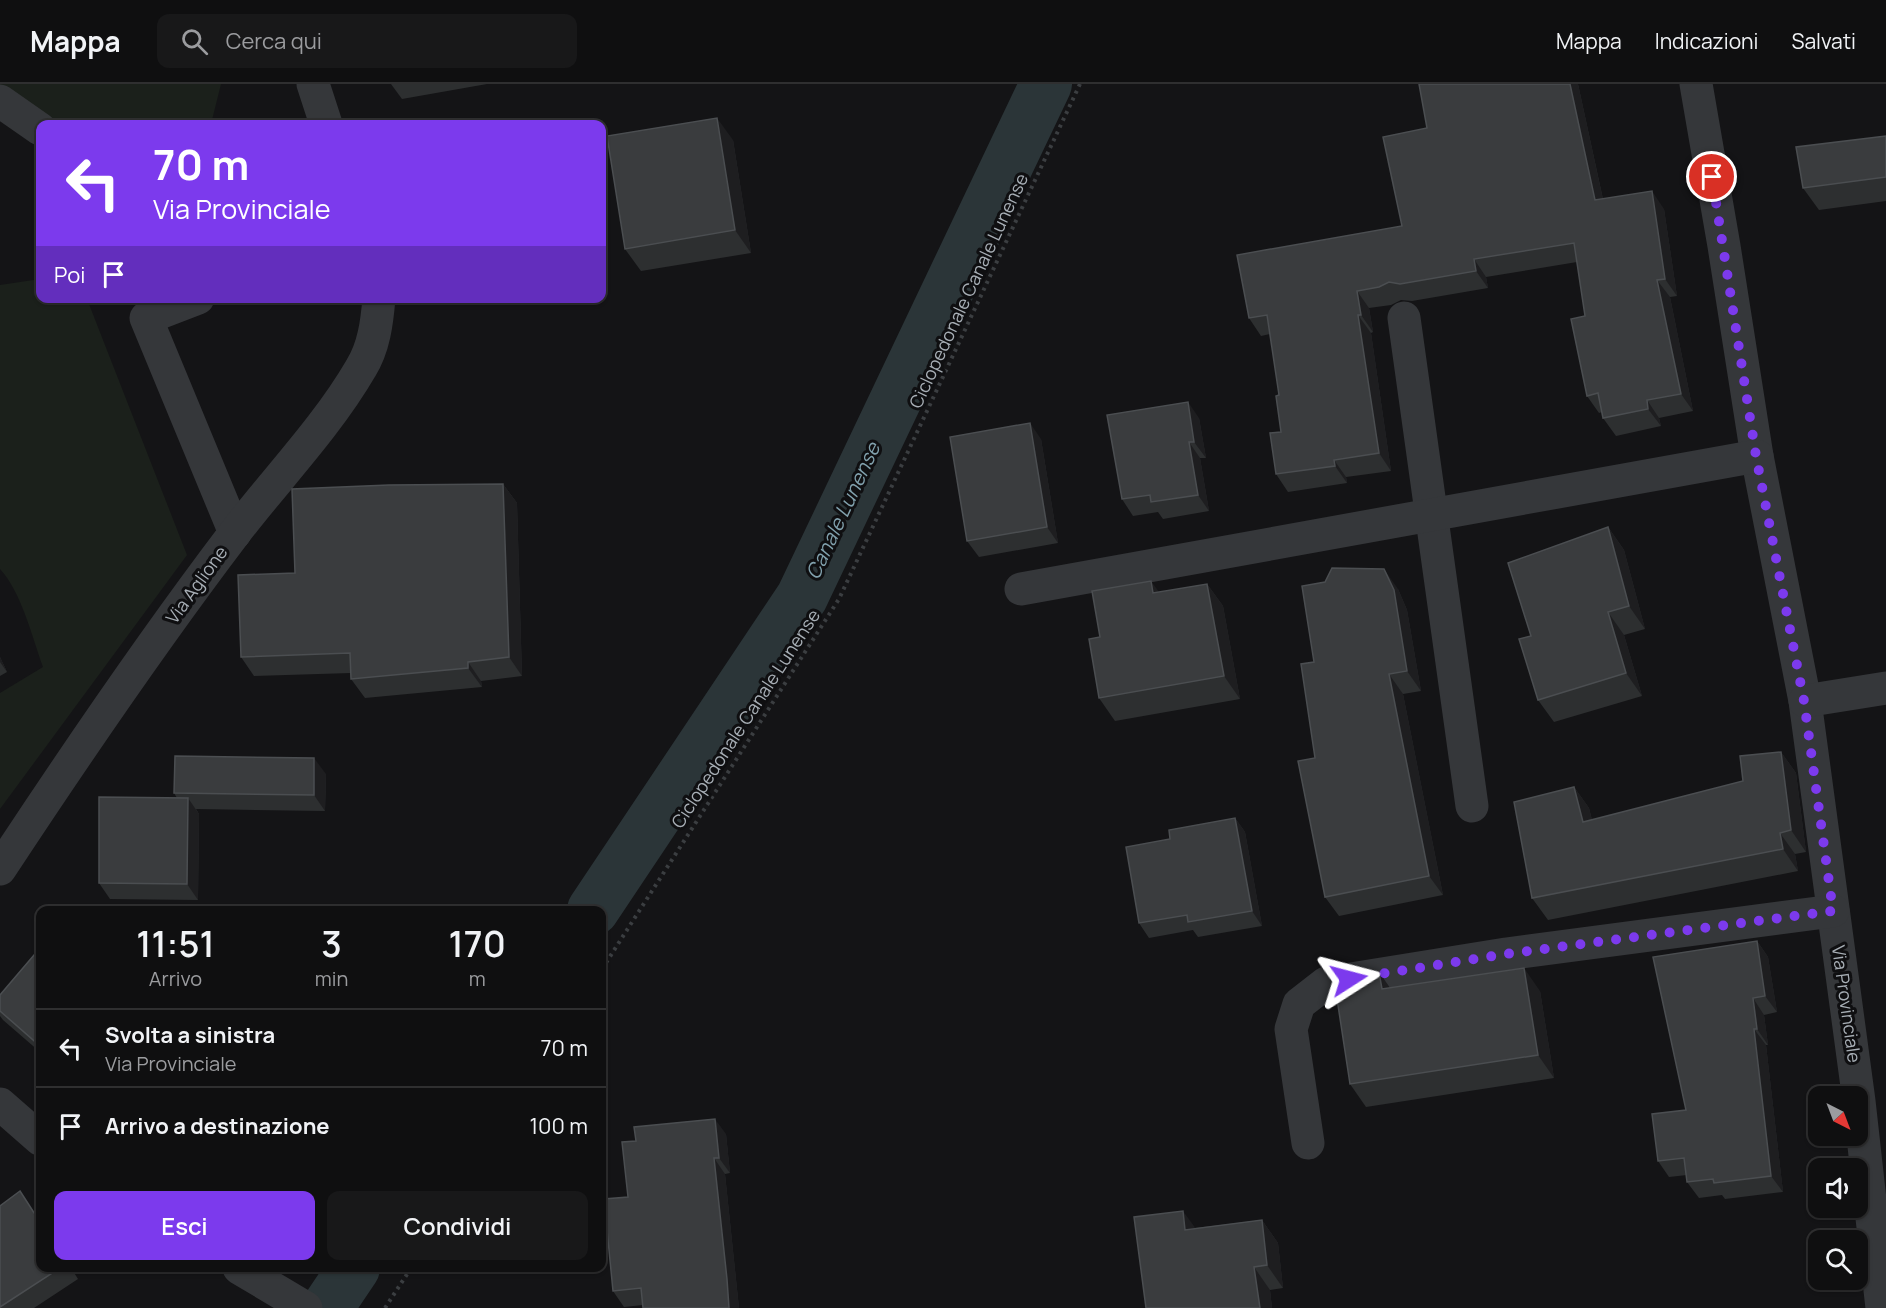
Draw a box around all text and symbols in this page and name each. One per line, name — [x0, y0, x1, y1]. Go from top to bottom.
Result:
search box — [157, 14, 577, 68]
text: Mappa — [30, 22, 121, 60]
icon: search — [178, 25, 211, 58]
text: Cerca qui — [226, 26, 322, 56]
text: Mappa — [1556, 27, 1622, 55]
text: Indicazioni — [1655, 27, 1758, 55]
text: Salvati — [1791, 27, 1856, 55]
text: 70 m — [153, 135, 249, 193]
icon: left — [54, 144, 132, 222]
pin — [1686, 151, 1737, 202]
icon: arrive — [1695, 160, 1728, 193]
street label: Ciclopedonale Canale Lunense — [903, 169, 1033, 412]
text: Via Provinciale — [153, 190, 331, 227]
icon: arrive — [97, 258, 130, 291]
text: Poi — [54, 260, 85, 290]
water label: Canale Lunense — [799, 437, 887, 584]
street label: Via Aglione — [160, 541, 233, 628]
street label: Ciclopedonale Canale Lunense — [665, 604, 825, 833]
text: 11:51 — [136, 919, 215, 968]
text: 3 — [321, 919, 342, 968]
text: 170 — [449, 919, 506, 968]
street label: Via Provinciale — [1827, 944, 1867, 1064]
position arrow — [1317, 947, 1381, 1011]
text: Arrivo — [149, 965, 202, 992]
text: min — [315, 965, 348, 992]
text: m — [469, 965, 486, 992]
text: Svolta a sinistra — [105, 1020, 275, 1050]
icon: left — [54, 1032, 87, 1065]
text: 70 m — [540, 1033, 588, 1063]
text: Via Provinciale — [105, 1050, 237, 1077]
north arrow — [1808, 1086, 1868, 1146]
map controls — [1808, 1086, 1868, 1290]
icon: arrive — [54, 1110, 87, 1143]
text: Arrivo a destinazione — [105, 1111, 329, 1141]
text: 100 m — [530, 1111, 588, 1141]
button: sound — [1808, 1158, 1868, 1218]
button: Esci — [54, 1191, 315, 1260]
button: Condividi — [327, 1191, 588, 1260]
button: search — [1808, 1230, 1868, 1290]

